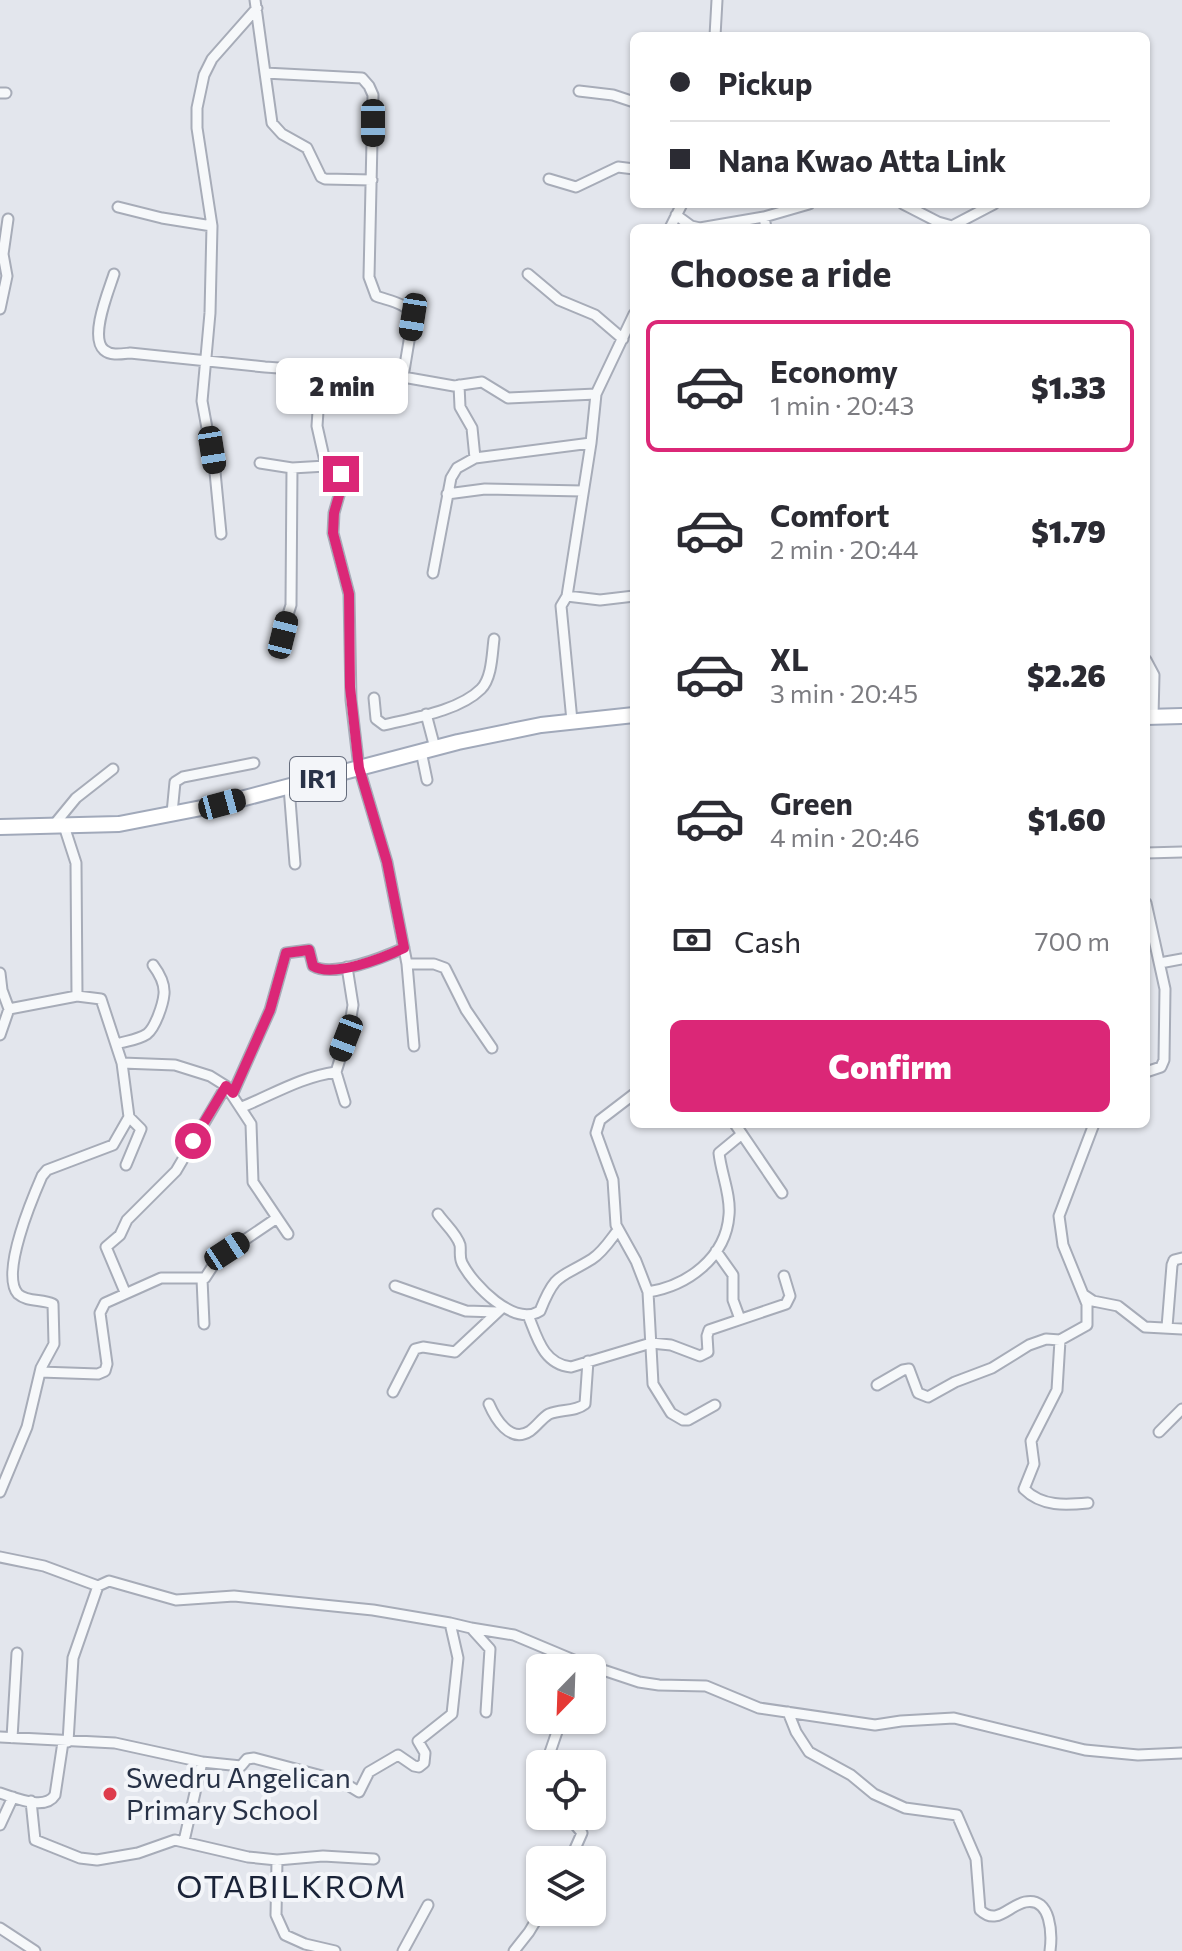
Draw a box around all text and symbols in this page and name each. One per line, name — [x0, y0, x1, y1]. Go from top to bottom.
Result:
text: Pickup — [718, 64, 812, 101]
car — [361, 99, 385, 147]
text: Nana Kwao Atta Link — [718, 141, 1006, 178]
text: Choose a ride — [670, 250, 891, 294]
car — [397, 291, 429, 343]
icon: car — [674, 350, 746, 422]
text: Economy — [770, 352, 898, 389]
callout: 2 min — [275, 358, 407, 414]
text: $1.33 — [1031, 368, 1106, 405]
text: 2 min — [309, 370, 375, 401]
text: 1 min · 20:43 — [770, 389, 914, 420]
car — [196, 424, 228, 476]
route end — [323, 456, 359, 492]
icon: car — [674, 494, 746, 566]
text: Comfort — [770, 496, 889, 533]
text: $1.79 — [1031, 512, 1106, 549]
text: 2 min · 20:44 — [770, 533, 918, 564]
car — [266, 609, 300, 661]
icon: car — [674, 638, 746, 710]
text: XL — [770, 640, 809, 677]
text: $2.26 — [1027, 656, 1106, 693]
text: 3 min · 20:45 — [770, 677, 918, 708]
road number: IR1 — [290, 757, 346, 801]
icon: car — [674, 782, 746, 854]
text: Green — [770, 784, 853, 821]
car — [196, 786, 248, 822]
text: $1.60 — [1028, 800, 1106, 837]
text: 4 min · 20:46 — [770, 821, 920, 852]
icon: cash — [670, 918, 714, 962]
text: Cash — [734, 922, 801, 959]
text: 700 m — [1035, 925, 1110, 956]
car — [326, 1011, 366, 1065]
button: Confirm — [670, 1020, 1110, 1112]
route start — [175, 1123, 211, 1159]
car — [200, 1228, 254, 1274]
north arrow — [526, 1654, 606, 1734]
map controls — [526, 1654, 606, 1926]
button: locate — [526, 1750, 606, 1830]
place label: Swedru Angelican Primary School — [126, 1760, 351, 1826]
marker: Swedru Angelican Primary School — [101, 1785, 119, 1803]
button: layers — [526, 1846, 606, 1926]
district label: OTABILKROM — [176, 1865, 408, 1905]

